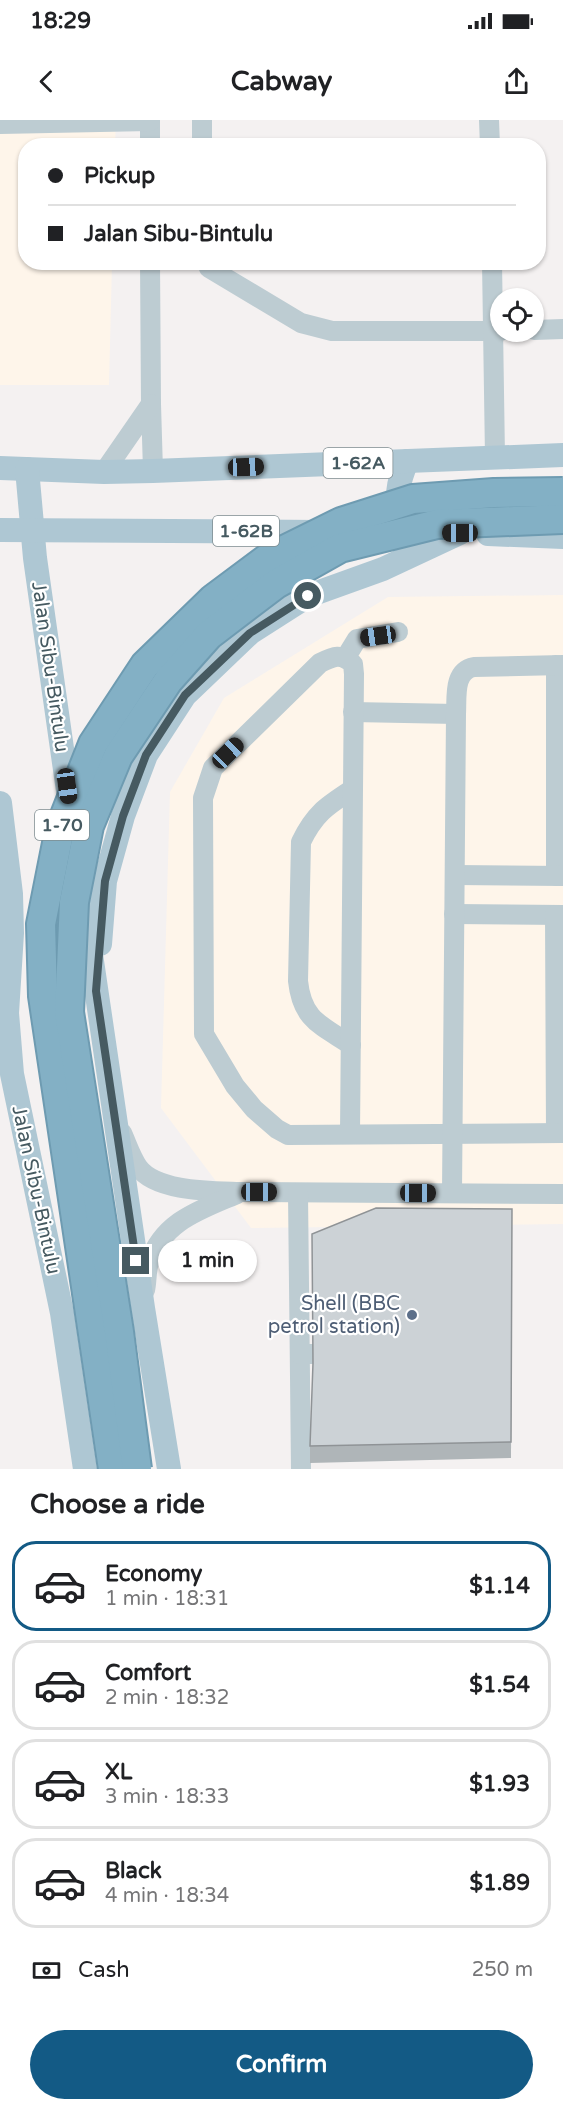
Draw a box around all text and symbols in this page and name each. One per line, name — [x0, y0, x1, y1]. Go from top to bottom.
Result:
text: 18:29 — [30, 8, 91, 34]
icon: back — [30, 65, 63, 98]
text: Cabway — [231, 65, 332, 98]
icon: share — [500, 65, 533, 98]
text: Pickup — [84, 163, 155, 189]
text: Jalan Sibu-Bintulu — [84, 221, 273, 247]
map controls — [490, 288, 544, 342]
button: locate — [490, 288, 544, 342]
road number: 1-62A — [324, 448, 392, 478]
car — [228, 457, 264, 477]
road number: 1-62B — [213, 516, 279, 546]
car — [442, 524, 478, 542]
street label: Jalan Sibu-Bintulu — [26, 580, 74, 754]
route start — [294, 582, 321, 609]
car — [359, 625, 397, 647]
car — [209, 734, 247, 772]
car — [56, 767, 78, 805]
road number: 1-70 — [35, 810, 89, 840]
street label: Jalan Sibu-Bintulu — [6, 1103, 66, 1277]
car — [241, 1183, 277, 1201]
car — [400, 1184, 436, 1202]
callout: 1 min — [157, 1240, 256, 1282]
route end — [122, 1247, 149, 1274]
text: 1 min — [181, 1249, 234, 1273]
place label: Shell (BBC petrol station) — [268, 1292, 400, 1339]
marker: Shell (BBC petrol station) — [405, 1308, 419, 1322]
text: Choose a ride — [30, 1488, 205, 1521]
icon: car — [33, 1559, 87, 1613]
text: Economy — [105, 1561, 202, 1587]
text: $1.14 — [469, 1573, 530, 1599]
text: 1 min · 18:31 — [105, 1587, 229, 1611]
icon: car — [33, 1658, 87, 1712]
text: Comfort — [105, 1660, 191, 1686]
text: $1.54 — [469, 1672, 530, 1698]
text: 2 min · 18:32 — [105, 1686, 229, 1710]
icon: car — [33, 1757, 87, 1811]
text: XL — [105, 1759, 132, 1785]
text: $1.93 — [469, 1771, 530, 1797]
text: 3 min · 18:33 — [105, 1785, 229, 1809]
icon: car — [33, 1856, 87, 1910]
text: Black — [105, 1858, 162, 1884]
text: $1.89 — [469, 1870, 530, 1896]
text: 4 min · 18:34 — [105, 1884, 229, 1908]
icon: cash — [30, 1954, 63, 1987]
text: Cash — [78, 1957, 130, 1983]
text: 250 m — [472, 1958, 533, 1982]
button: Confirm — [30, 2030, 533, 2099]

